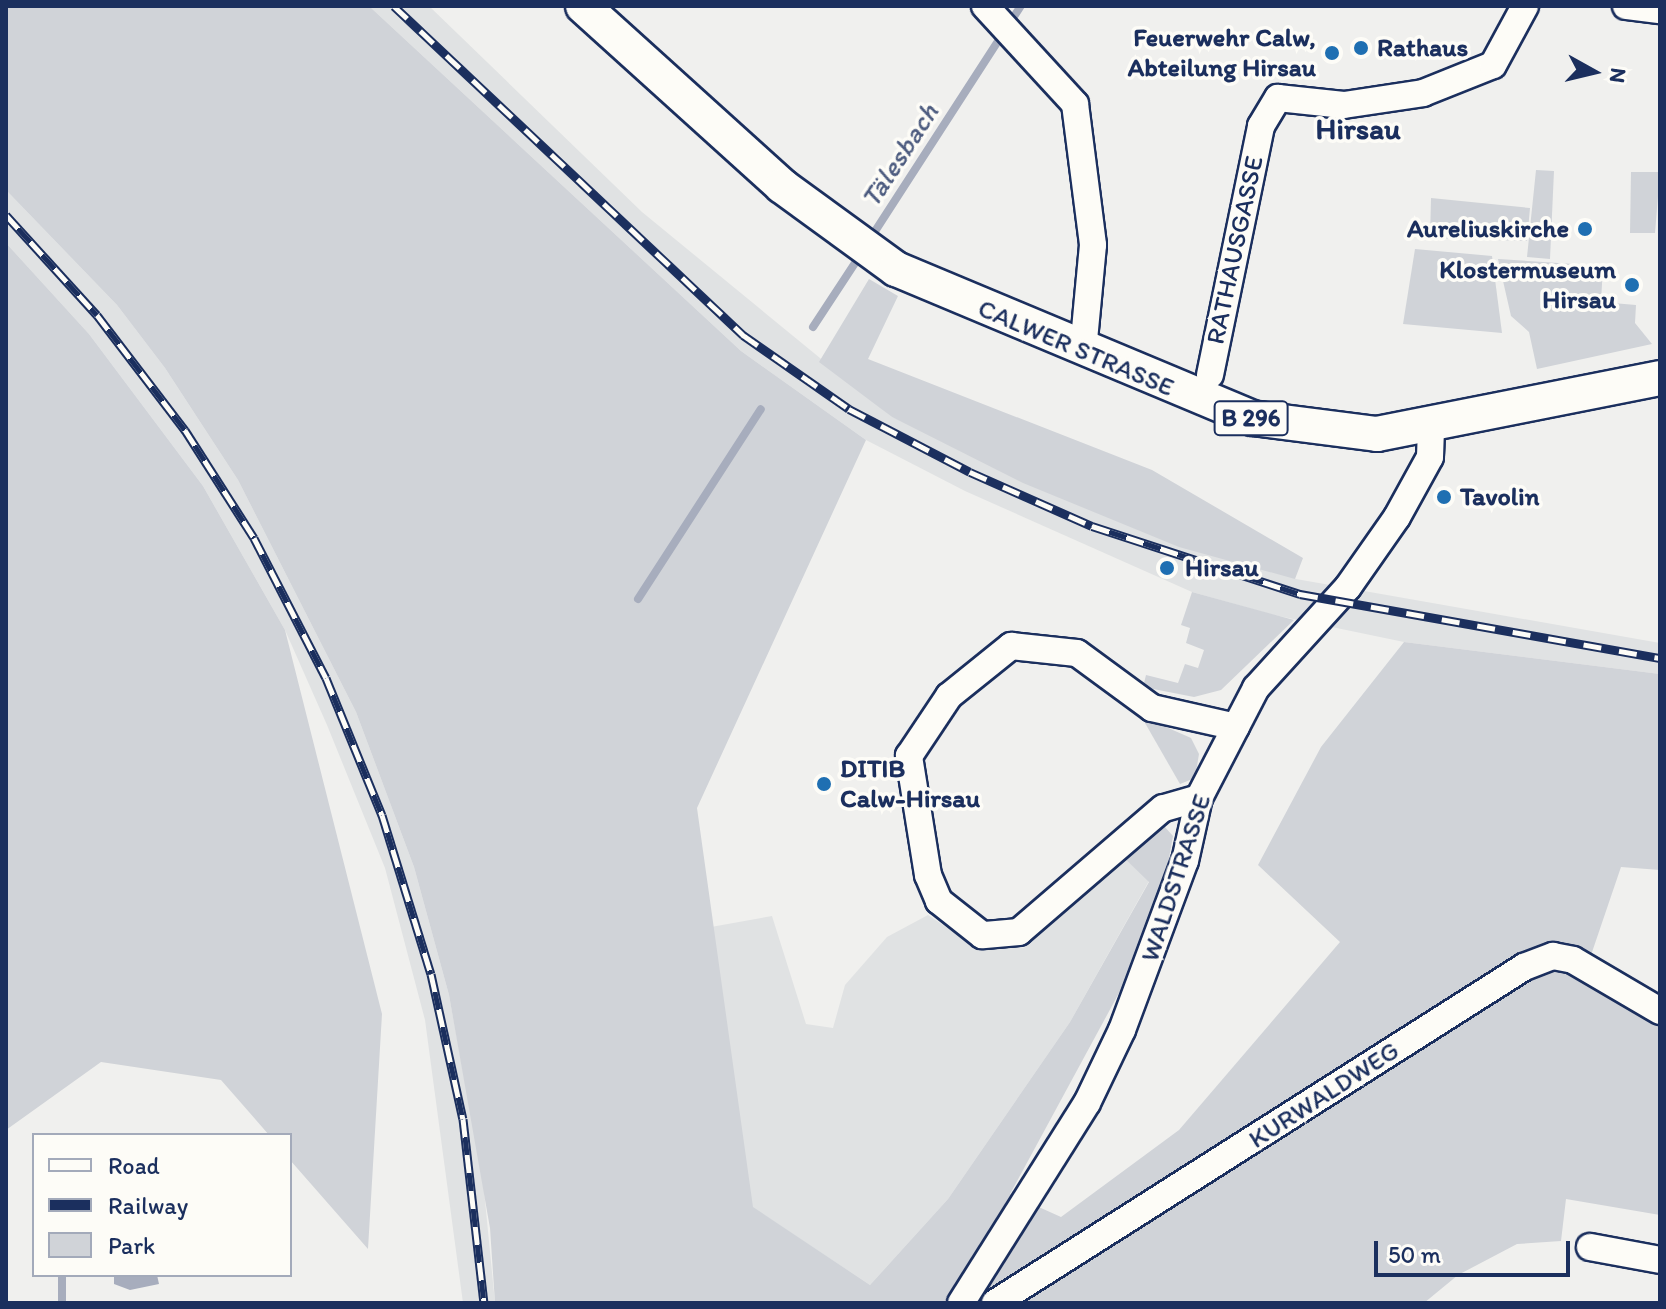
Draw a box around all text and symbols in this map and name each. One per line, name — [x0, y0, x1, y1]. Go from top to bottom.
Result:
place label: Feuerwehr Calw, Abteilung Hirsau — [1128, 22, 1316, 84]
place label: Rathaus — [1377, 32, 1468, 64]
north arrow — [1554, 32, 1634, 112]
marker: Rathaus — [1352, 39, 1370, 57]
marker: Feuerwehr Calw, Abteilung Hirsau — [1323, 44, 1341, 62]
text: N — [1604, 66, 1633, 85]
water label: Tälesbach — [853, 97, 945, 213]
district label: Hirsau — [1315, 111, 1401, 147]
street label: RATHAUSGASSE — [1200, 153, 1270, 347]
place label: Aureliuskirche — [1407, 213, 1569, 245]
marker: Aureliuskirche — [1576, 220, 1594, 238]
place label: Klostermuseum Hirsau — [1439, 254, 1616, 316]
marker: Klostermuseum Hirsau — [1623, 276, 1641, 294]
street label: CALWER STRASSE — [973, 293, 1179, 403]
road number: B 296 — [1213, 398, 1289, 438]
place label: Tavolin — [1460, 481, 1539, 513]
marker: Tavolin — [1435, 488, 1453, 506]
place label: Hirsau — [1185, 552, 1259, 584]
marker: Hirsau — [1156, 557, 1178, 579]
place label: DITIB Calw-Hirsau — [840, 753, 980, 814]
marker: DITIB Calw-Hirsau — [815, 775, 833, 793]
street label: WALDSTRASSE — [1134, 790, 1218, 966]
street label: KURWALDWEG — [1243, 1035, 1405, 1155]
legend — [32, 1133, 292, 1277]
text: Road — [108, 1151, 160, 1180]
text: Railway — [108, 1191, 188, 1220]
scale bar — [1378, 1225, 1574, 1275]
text: Park — [108, 1231, 155, 1260]
text: 50 m — [1388, 1240, 1441, 1269]

